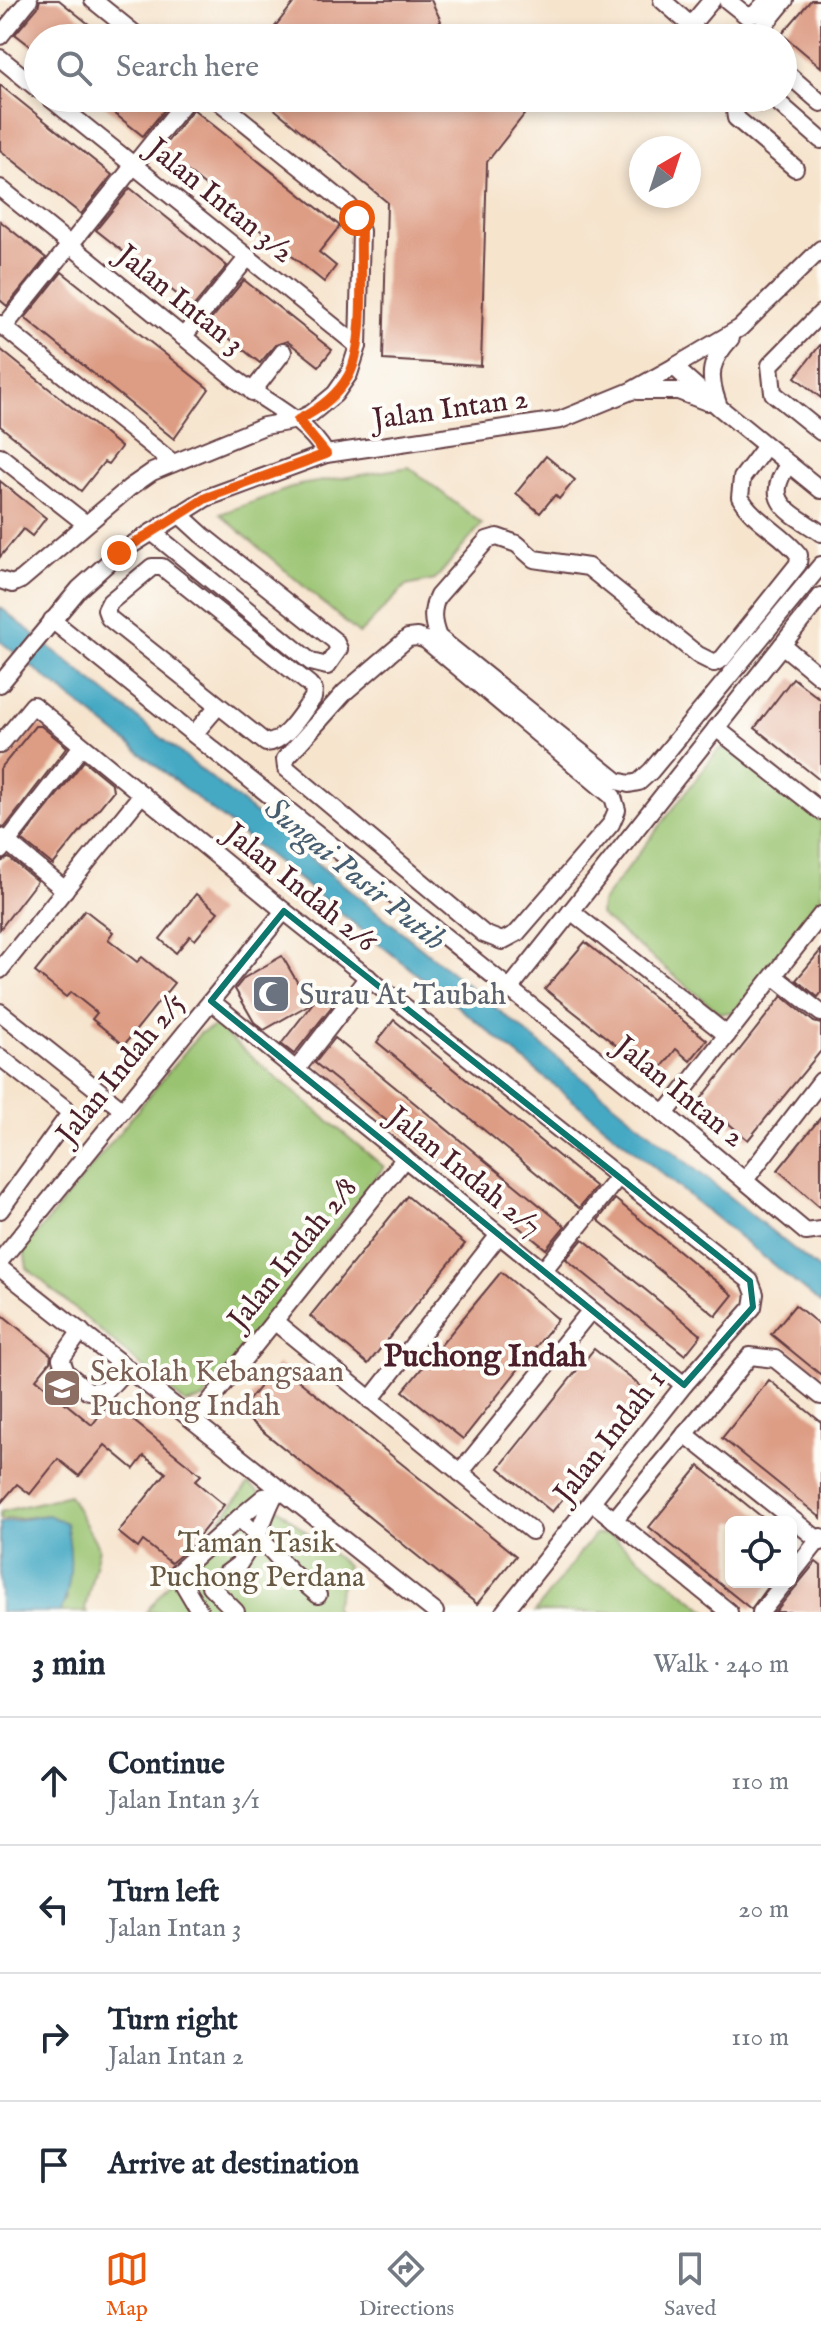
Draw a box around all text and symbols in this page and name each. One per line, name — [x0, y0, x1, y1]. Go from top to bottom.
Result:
search box — [24, 24, 797, 112]
icon: search — [52, 46, 96, 90]
text: Search here — [116, 49, 259, 87]
street label: Jalan Intan 3/2 — [136, 129, 301, 272]
north arrow — [629, 136, 701, 208]
route start — [339, 200, 375, 236]
street label: Jalan Intan 3 — [106, 235, 252, 364]
street label: Jalan Intan 2 — [367, 380, 531, 440]
route end — [101, 535, 137, 571]
water label: Sungai Pasir Putih — [255, 789, 454, 961]
street label: Jalan Indah 2/6 — [213, 814, 385, 962]
mosque icon: Surau At Taubah — [250, 973, 292, 1015]
place label: Surau At Taubah — [299, 977, 506, 1015]
street label: Jalan Indah 2/5 — [47, 986, 194, 1155]
street label: Jalan Intan 2 — [604, 1027, 752, 1157]
street label: Jalan Indah 2/7 — [377, 1097, 548, 1246]
street label: Jalan Indah 2/8 — [219, 1170, 367, 1340]
district label: Puchong Indah — [384, 1337, 587, 1378]
place label: Sekolah Kebangsaan Puchong Indah — [90, 1354, 344, 1426]
street label: Jalan Indah 1 — [545, 1363, 675, 1514]
school or university icon: Sekolah Kebangsaan Puchong Indah — [41, 1367, 83, 1409]
map controls — [725, 1516, 797, 1588]
button: locate — [725, 1516, 797, 1588]
park label: Taman Tasik Puchong Perdana — [149, 1525, 365, 1597]
text: 3 min — [32, 1643, 106, 1686]
text: Walk · 240 m — [653, 1648, 789, 1681]
text: Continue — [108, 1746, 225, 1784]
icon: ahead — [32, 1759, 76, 1803]
text: 110 m — [731, 1765, 789, 1798]
text: Jalan Intan 3/1 — [108, 1784, 260, 1817]
text: Turn left — [108, 1874, 219, 1912]
icon: left — [32, 1887, 76, 1931]
text: 20 m — [738, 1893, 789, 1926]
text: Jalan Intan 3 — [108, 1912, 241, 1945]
text: Turn right — [108, 2002, 238, 2040]
icon: right — [32, 2015, 76, 2059]
text: 110 m — [731, 2021, 789, 2054]
text: Jalan Intan 2 — [108, 2040, 244, 2073]
icon: arrive — [32, 2143, 76, 2187]
text: Arrive at destination — [108, 2146, 359, 2184]
tab: Map — [105, 2247, 149, 2323]
tab: Directions — [359, 2247, 454, 2323]
tab: Saved — [664, 2247, 716, 2323]

